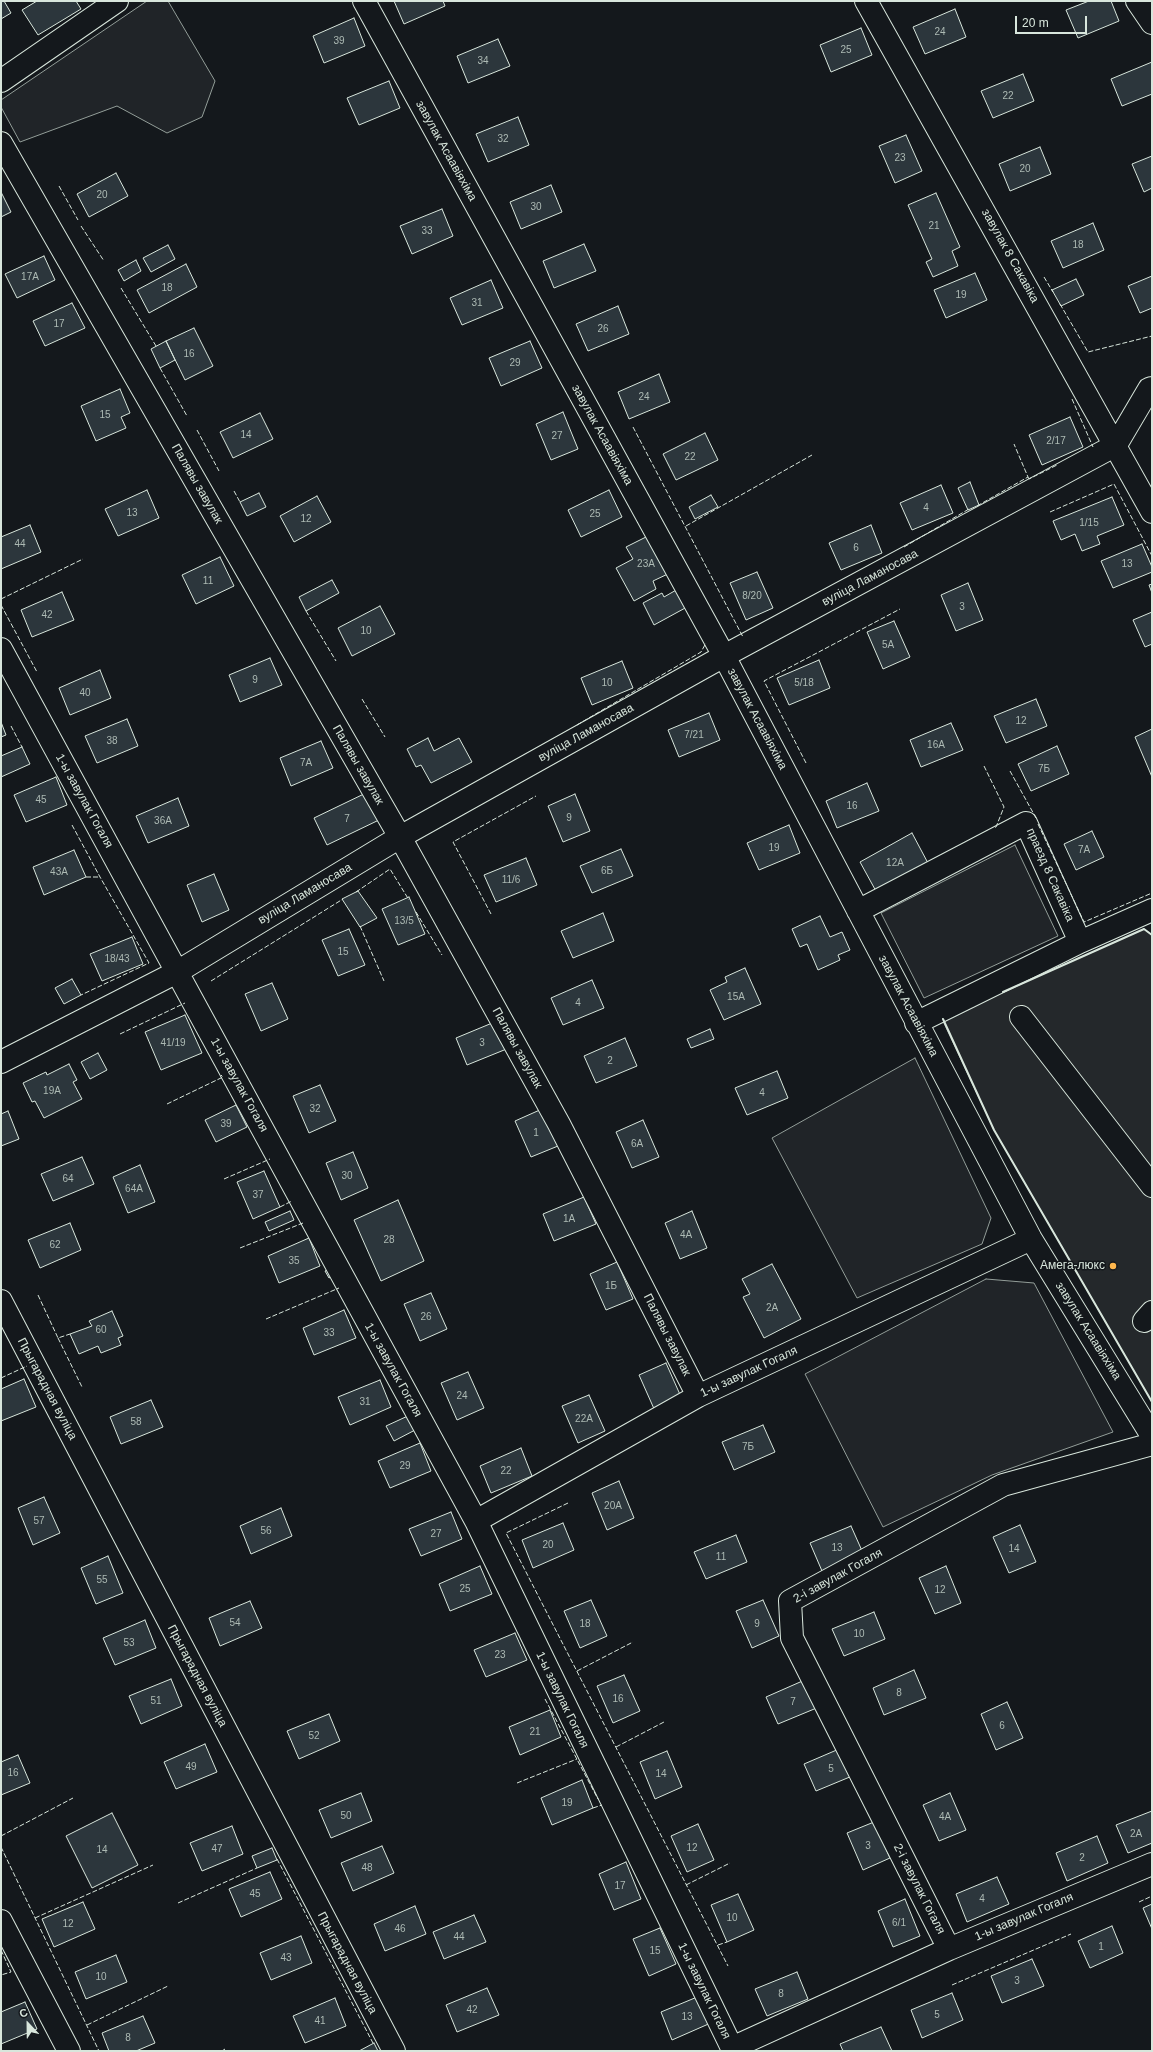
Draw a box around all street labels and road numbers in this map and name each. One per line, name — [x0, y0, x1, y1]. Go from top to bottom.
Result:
street label: завулак Асаавіяхіма — [412, 98, 480, 204]
street label: завулак 8 Сакавіка — [978, 207, 1042, 305]
street label: завулак Асаавіяхіма — [568, 382, 636, 488]
street label: Палявы завулак — [168, 441, 226, 527]
street label: вуліца Ламаносава — [819, 547, 921, 609]
street label: завулак Асаавіяхіма — [724, 666, 790, 772]
street label: вуліца Ламаносава — [536, 701, 636, 765]
street label: Палявы завулак — [329, 722, 387, 808]
street label: 1-ы завулак Гогаля — [52, 751, 116, 851]
street label: праезд 8 Сакавіка — [1023, 826, 1077, 924]
street label: вуліца Ламаносава — [256, 860, 354, 928]
street label: завулак Асаавіяхіма — [875, 953, 941, 1059]
street label: Палявы завулак — [489, 1005, 545, 1091]
street label: 1-ы завулак Гогаля — [207, 1035, 271, 1135]
street label: завулак Асаавіяхіма — [1052, 1279, 1124, 1383]
street label: Палявы завулак — [640, 1292, 694, 1378]
street label: 1-ы завулак Гогаля — [361, 1320, 425, 1420]
street label: Прыгарадная вуліца — [14, 1336, 80, 1442]
street label: 1-ы завулак Гогаля — [698, 1343, 800, 1401]
street label: 2-і завулак Гогаля — [791, 1546, 885, 1606]
street label: Прыгарадная вуліца — [164, 1623, 230, 1729]
street label: 1-ы завулак Гогаля — [532, 1649, 592, 1751]
street label: 2-і завулак Гогаля — [890, 1841, 948, 1937]
street label: 1-ы завулак Гогаля — [973, 1890, 1075, 1944]
street label: Прыгарадная вуліца — [314, 1910, 380, 2016]
street label: 1-ы завулак Гогаля — [674, 1940, 734, 2042]

